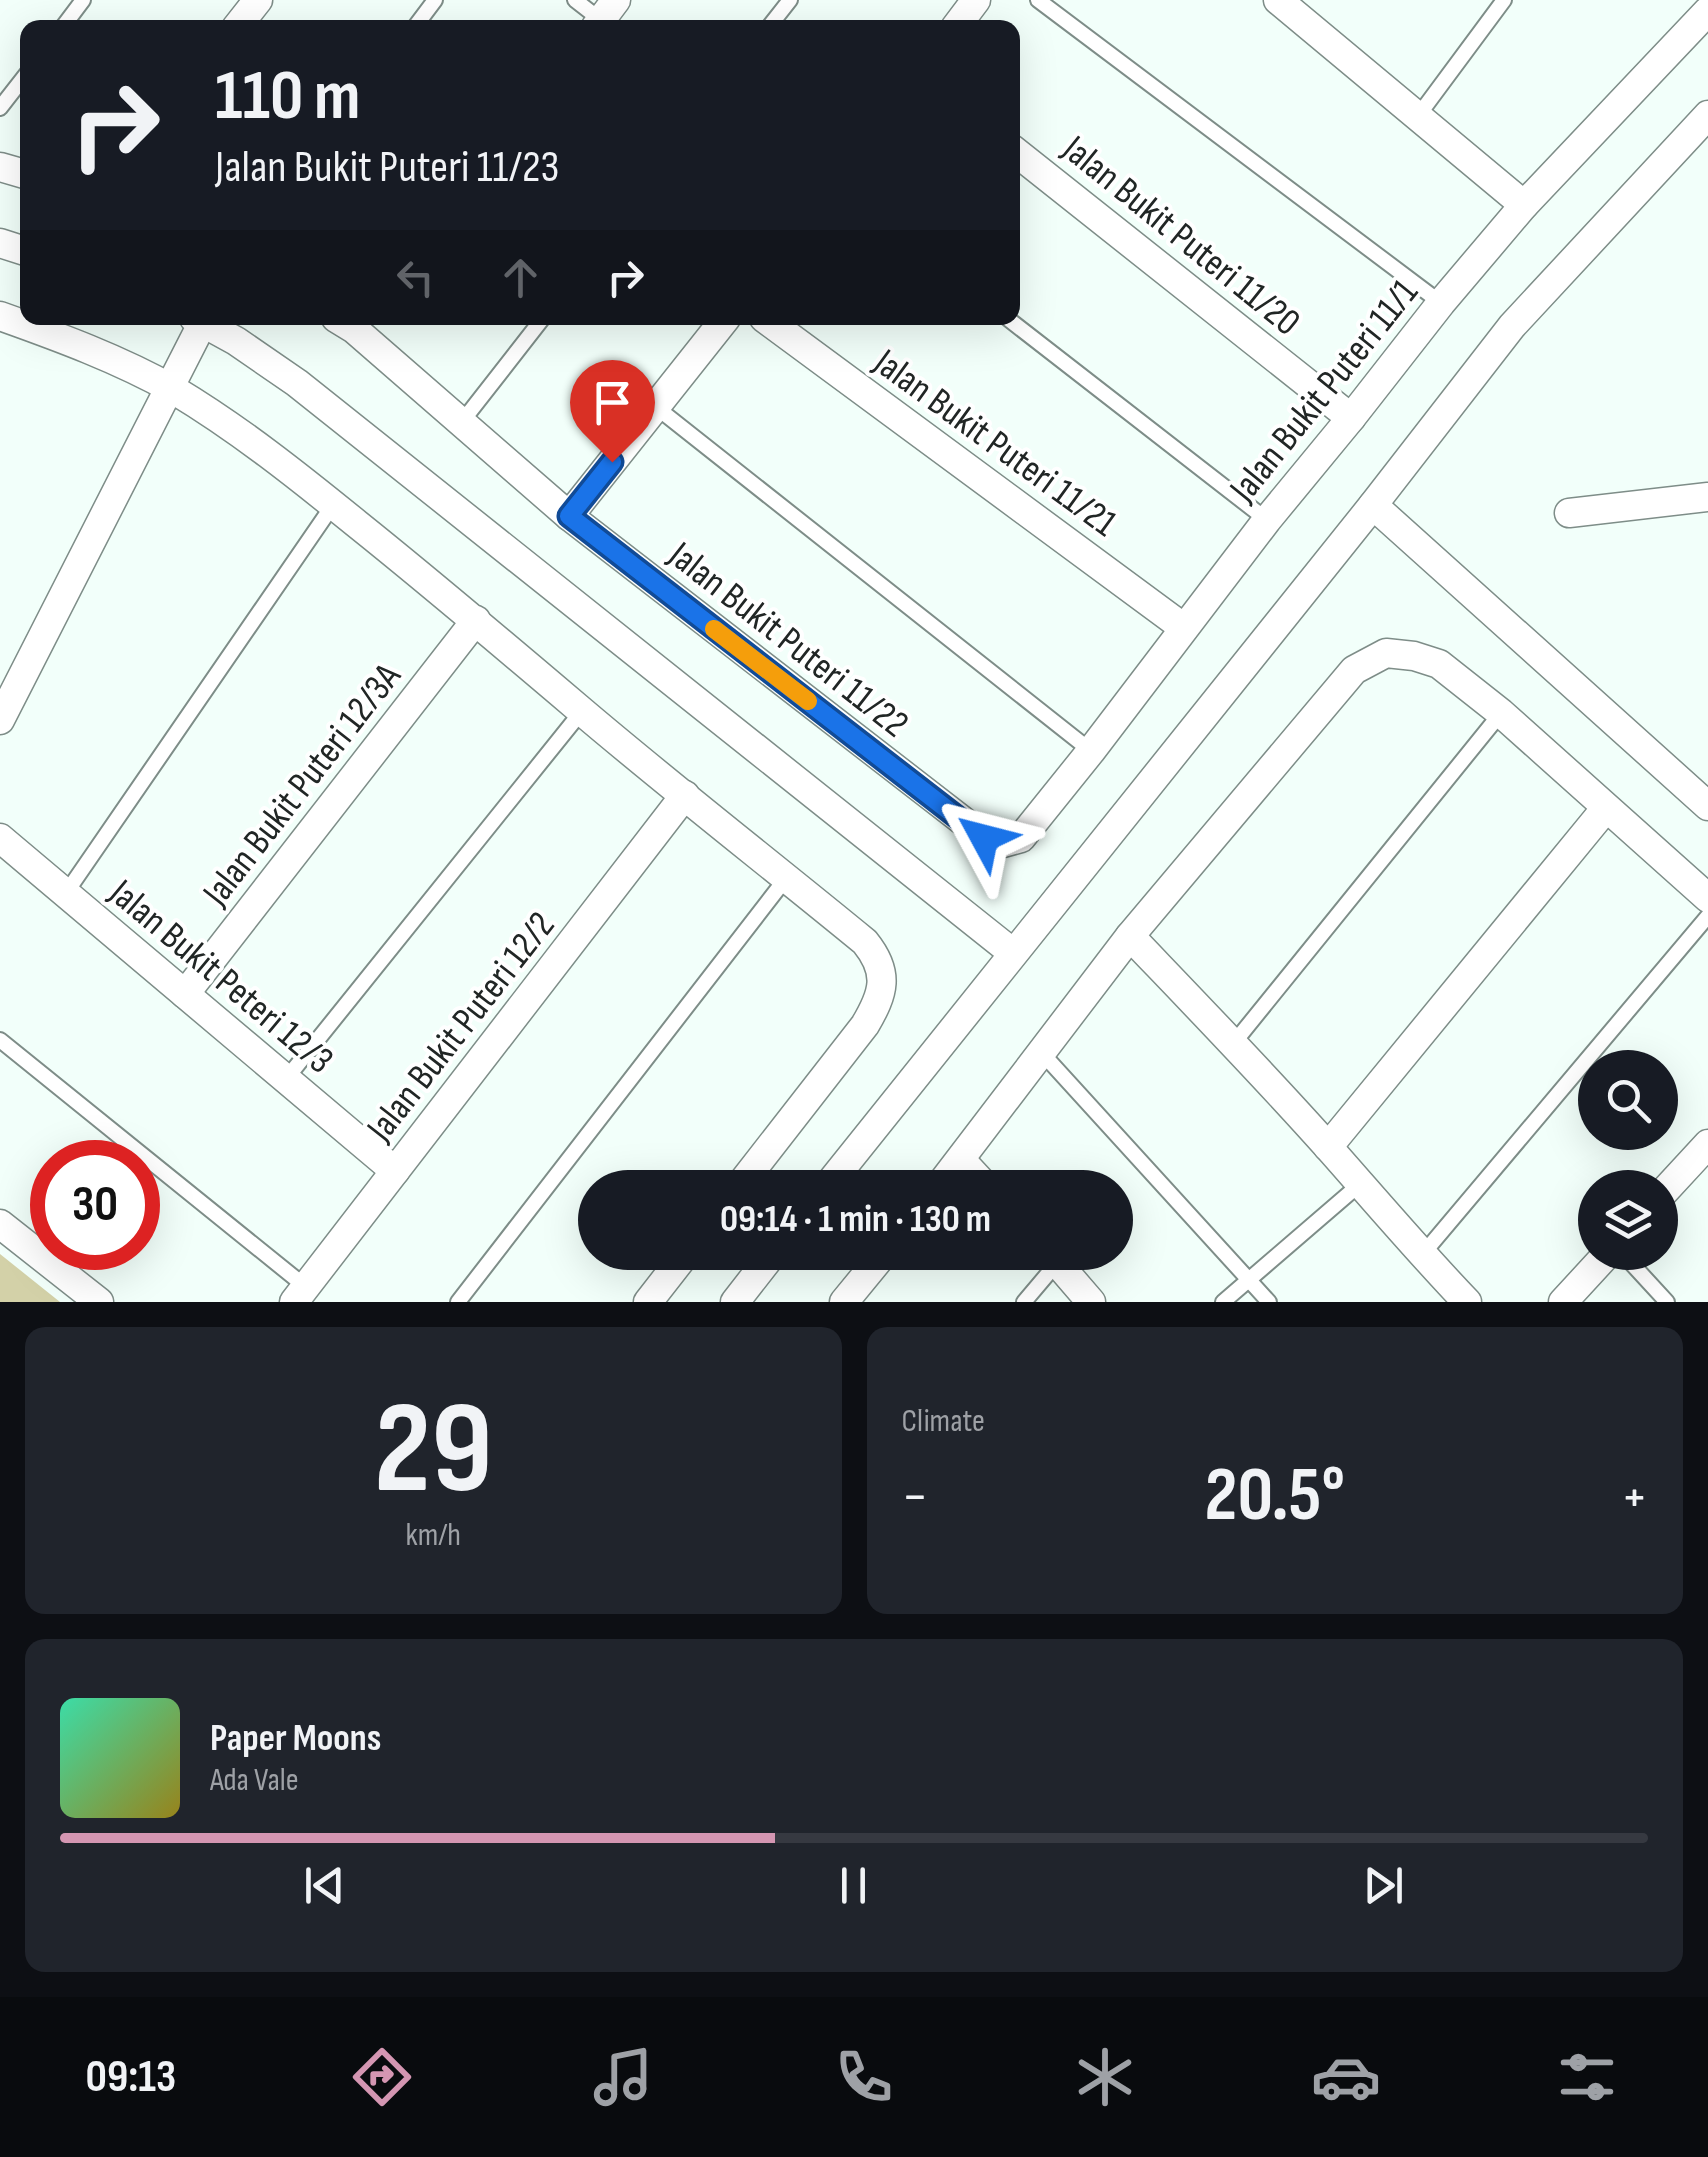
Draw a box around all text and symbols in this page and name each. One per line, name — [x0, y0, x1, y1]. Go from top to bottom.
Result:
text: 110 m — [215, 55, 361, 139]
icon: right — [50, 60, 180, 190]
street label: Jalan Bukit Puteri 11/20 — [1053, 126, 1309, 345]
text: Jalan Bukit Puteri 11/23 — [215, 140, 559, 195]
icon: left — [388, 250, 443, 305]
icon: ahead — [493, 250, 548, 305]
icon: right — [598, 250, 653, 305]
street label: Jalan Bukit Puteri 11/1 — [1220, 271, 1427, 512]
street label: Jalan Bukit Puteri 11/21 — [864, 340, 1125, 546]
pin — [570, 360, 655, 463]
icon: arrive — [585, 375, 640, 430]
street label: Jalan Bukit Puteri 11/22 — [659, 532, 916, 747]
street label: Jalan Bukit Puteri 12/3A — [193, 655, 411, 916]
position arrow — [932, 786, 1036, 890]
street label: Jalan Bukit Peteri 12/3 — [100, 870, 342, 1084]
street label: Jalan Bukit Puteri 12/2 — [357, 904, 564, 1151]
map controls — [1578, 1050, 1678, 1270]
button: search — [1578, 1050, 1678, 1150]
speed limit sign: 30 — [30, 1140, 160, 1270]
button: layers — [1578, 1170, 1678, 1270]
text: 09:14 · 1 min · 130 m — [720, 1197, 991, 1242]
text: 29 — [374, 1373, 493, 1529]
text: Climate — [902, 1402, 985, 1441]
text: 20.5° — [1205, 1451, 1345, 1542]
text: − — [902, 1464, 928, 1531]
text: + — [1621, 1464, 1648, 1531]
text: km/h — [406, 1516, 461, 1555]
text: Paper Moons — [210, 1716, 381, 1761]
text: Ada Vale — [210, 1761, 299, 1800]
icon: previous — [297, 1858, 352, 1913]
icon: pause — [826, 1858, 881, 1913]
icon: next — [1356, 1858, 1411, 1913]
icon: directions — [347, 2042, 417, 2112]
icon: music — [588, 2042, 658, 2112]
icon: phone — [829, 2042, 899, 2112]
icon: climate — [1070, 2042, 1140, 2112]
icon: car — [1311, 2042, 1381, 2112]
icon: filters — [1552, 2042, 1622, 2112]
text: 09:13 — [86, 2050, 176, 2105]

